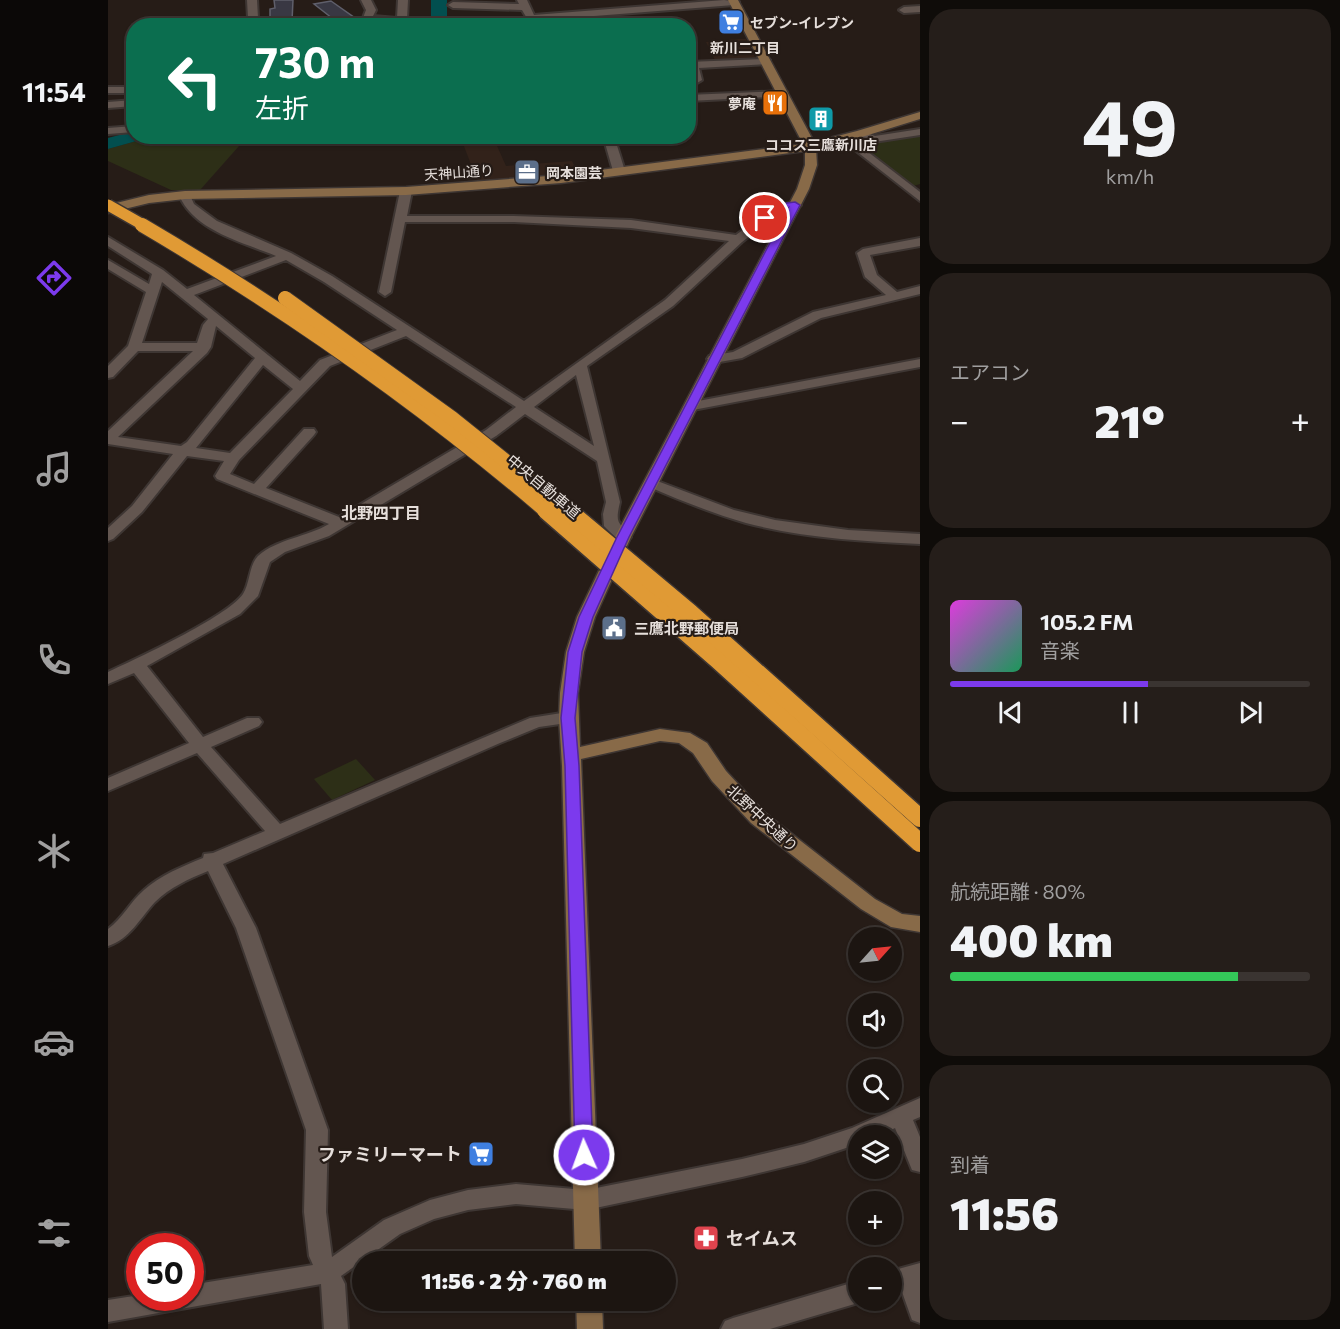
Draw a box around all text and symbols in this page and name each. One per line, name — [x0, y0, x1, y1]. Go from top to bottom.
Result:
supermarket icon: セブン-イレブン — [716, 7, 746, 37]
place label: セブン-イレブン — [750, 14, 854, 31]
text: 730 m — [255, 35, 375, 87]
district label: 新川二丁目 — [710, 39, 780, 56]
icon: left — [156, 42, 234, 120]
text: 11:54 — [22, 75, 86, 108]
text: 49 — [1082, 77, 1178, 172]
restaurant icon: 夢庵 — [760, 88, 790, 118]
text: 左折 — [255, 91, 309, 124]
place label: 夢庵 — [728, 95, 756, 112]
building icon: ココス三鷹新川店 — [806, 104, 836, 134]
place label: ココス三鷹新川店 — [765, 136, 877, 153]
office icon: 岡本園芸 — [512, 157, 542, 187]
street label: 天神山通り — [423, 161, 495, 183]
place label: 岡本園芸 — [546, 164, 602, 181]
text: km/h — [1106, 164, 1154, 188]
pin — [739, 192, 790, 243]
icon: arrive — [748, 201, 781, 234]
icon: directions — [33, 257, 75, 299]
text: エアコン — [950, 360, 1030, 384]
text: 21° — [1094, 392, 1165, 447]
text: − — [950, 399, 969, 440]
text: + — [1291, 399, 1310, 440]
icon: music — [33, 448, 75, 490]
street label: 中央自動車道 — [504, 450, 584, 522]
district label: 北野四丁目 — [341, 503, 421, 522]
text: 105.2 FM — [1040, 608, 1134, 635]
public building icon: 三鷹北野郵便局 — [599, 613, 629, 643]
place label: 三鷹北野郵便局 — [634, 619, 739, 637]
text: 音楽 — [1040, 638, 1080, 662]
icon: phone — [33, 639, 75, 681]
icon: previous — [994, 696, 1027, 729]
icon: pause — [1114, 696, 1147, 729]
icon: next — [1234, 696, 1267, 729]
street label: 北野中央通り — [724, 781, 802, 855]
icon: climate — [33, 830, 75, 872]
text: 航続距離 · 80% — [950, 879, 1085, 903]
text: 400 km — [950, 911, 1113, 966]
north arrow — [848, 927, 902, 981]
map controls — [848, 927, 902, 1311]
button: sound — [848, 993, 902, 1047]
icon: car — [33, 1021, 75, 1063]
button: search — [848, 1059, 902, 1113]
position arrow — [552, 1123, 616, 1187]
button: layers — [848, 1125, 902, 1179]
supermarket icon: ファミリーマート — [466, 1139, 496, 1169]
place label: ファミリーマート — [318, 1143, 462, 1165]
text: 到着 — [950, 1152, 990, 1176]
text: 11:56 — [950, 1184, 1059, 1239]
button: + — [848, 1191, 902, 1245]
icon: filters — [33, 1212, 75, 1254]
pharmacy icon: セイムス — [691, 1223, 721, 1253]
place label: セイムス — [726, 1227, 798, 1249]
speed limit sign: 50 — [126, 1233, 204, 1311]
button: − — [848, 1257, 902, 1311]
text: 11:56 · 2 分 · 760 m — [421, 1267, 607, 1294]

